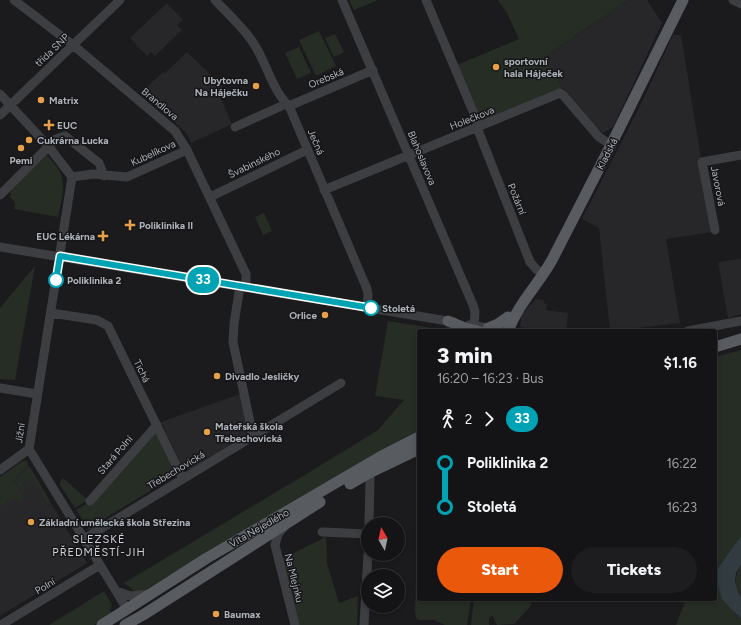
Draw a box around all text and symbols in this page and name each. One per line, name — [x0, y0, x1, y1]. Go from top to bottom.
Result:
street label: třída SNP — [32, 30, 72, 69]
place label: sportovní hala Háječek — [504, 55, 563, 80]
marker: sportovní hala Háječek — [491, 62, 501, 72]
street label: Orebská — [306, 65, 346, 91]
place label: Ubytovna Na Háječku — [195, 74, 248, 99]
marker: Ubytovna Na Háječku — [251, 81, 261, 91]
street label: Brandlova — [139, 85, 181, 123]
place label: Matrix — [49, 94, 79, 107]
marker: Matrix — [36, 95, 46, 105]
street label: Holečkova — [448, 103, 496, 133]
place label: EUC — [57, 119, 77, 132]
marker: EUC — [44, 120, 54, 130]
street label: Ječná — [305, 127, 327, 157]
street label: Blahoslavova — [405, 129, 439, 187]
place label: Cukrárna Lucka — [37, 134, 109, 147]
marker: Cukrárna Lucka — [24, 135, 34, 145]
street label: Kladská — [594, 136, 620, 172]
street label: Kubelíkova — [128, 137, 178, 169]
marker: Pemi — [16, 143, 26, 153]
street label: Švabinského — [226, 145, 282, 181]
place label: Pemi — [10, 154, 33, 167]
street label: Javorová — [708, 165, 728, 207]
street label: Požární — [505, 181, 529, 217]
marker: Poliklinika II — [124, 219, 136, 231]
place label: Poliklinika II — [139, 219, 193, 232]
place label: EUC Lékárna — [36, 230, 95, 243]
marker: EUC Lékárna — [98, 231, 108, 241]
line badge: 33 — [185, 267, 221, 293]
text: 33 — [195, 271, 211, 288]
marker: Poliklinika 2 — [48, 272, 64, 288]
place label: Poliklinika 2 — [67, 274, 121, 287]
marker: Stoletá — [363, 300, 379, 316]
place label: Stoletá — [382, 302, 415, 315]
place label: Orlice — [289, 309, 317, 322]
marker: Orlice — [320, 310, 330, 320]
text: 3 min — [437, 342, 493, 369]
text: $1.16 — [664, 354, 697, 372]
street label: Tichá — [131, 357, 153, 385]
place label: Divadlo Jesličky — [225, 370, 300, 383]
marker: Divadlo Jesličky — [212, 371, 222, 381]
text: 16:20 – 16:23 · Bus — [437, 371, 544, 386]
icon: walk — [437, 408, 459, 430]
icon: forward — [478, 408, 500, 430]
text: 33 — [514, 410, 530, 427]
text: 2 — [465, 412, 472, 427]
place label: Mateřská škola Třebechovická — [215, 420, 283, 445]
street label: Jižní — [12, 421, 28, 444]
marker: Mateřská škola Třebechovická — [202, 427, 212, 437]
street label: Stará Polní — [95, 432, 136, 477]
street label: Třebechovická — [145, 448, 207, 492]
text: Poliklinika 2 — [467, 454, 548, 472]
text: 16:22 — [666, 456, 697, 471]
text: Stoletá — [467, 498, 517, 516]
text: 16:23 — [667, 500, 697, 515]
street label: Víta Nejedlého — [227, 506, 291, 550]
place label: Základní umělecká škola Střezina — [39, 516, 190, 529]
marker: Základní umělecká škola Střezina — [26, 517, 36, 527]
north arrow — [361, 517, 405, 561]
map controls — [361, 517, 405, 613]
district label: SLEZSKÉ PŘEDMĚSTÍ-JIH — [52, 533, 146, 559]
button: Start — [437, 547, 563, 593]
button: Tickets — [571, 547, 697, 593]
street label: Na Mlejnku — [282, 552, 306, 604]
button: layers — [361, 569, 405, 613]
street label: Polní — [32, 575, 58, 597]
place label: Baumax — [224, 608, 261, 621]
marker: Baumax — [211, 609, 221, 619]

